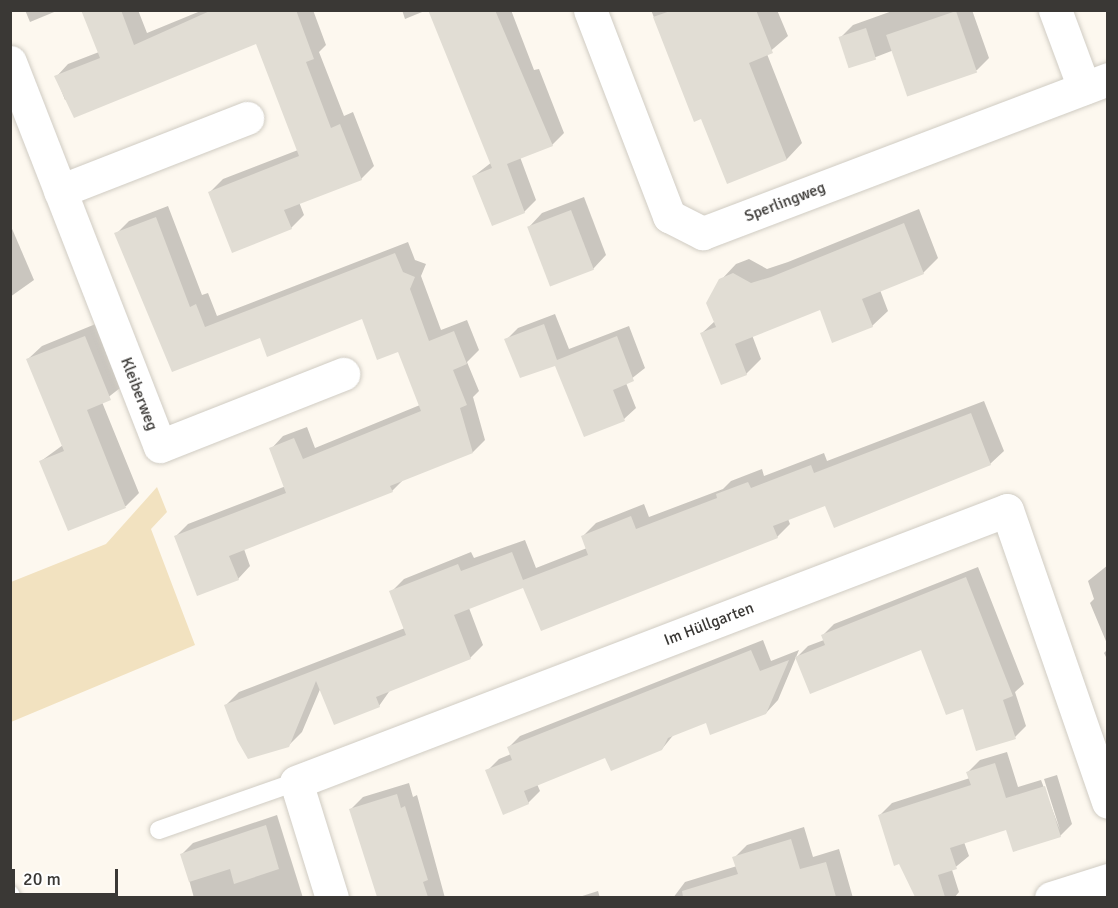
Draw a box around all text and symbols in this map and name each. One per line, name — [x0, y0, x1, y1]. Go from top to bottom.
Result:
street label: Sperlingweg — [742, 178, 828, 226]
street label: Kleiberweg — [116, 355, 162, 433]
street label: Im Hüllgarten — [661, 598, 757, 650]
scale bar — [15, 857, 122, 895]
text: 20 m — [23, 868, 61, 890]

